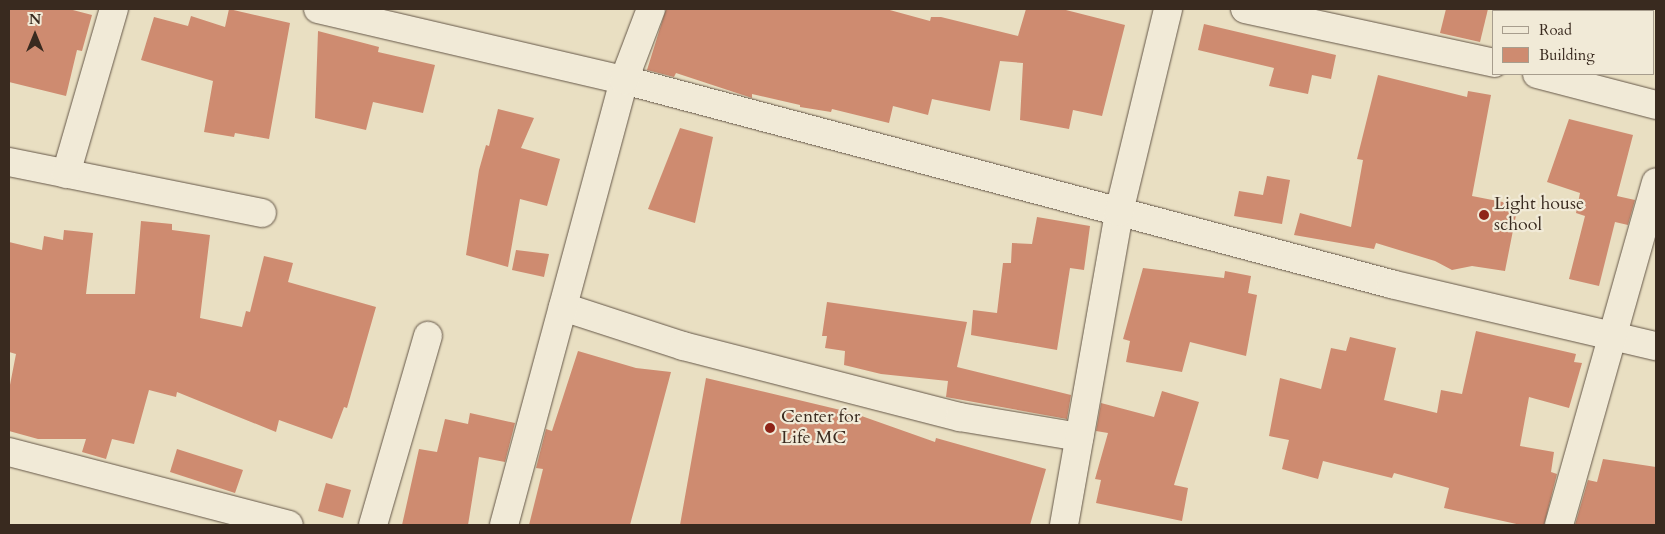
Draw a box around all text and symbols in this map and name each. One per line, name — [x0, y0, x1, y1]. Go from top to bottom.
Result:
north arrow — [10, 10, 60, 60]
text: N — [29, 10, 41, 29]
legend — [1492, 10, 1655, 75]
text: Road — [1539, 20, 1572, 40]
text: Building — [1539, 45, 1595, 65]
place label: Light house school — [1494, 194, 1584, 236]
marker: Light house school — [1478, 209, 1490, 221]
place label: Center for Life MC — [781, 407, 860, 449]
marker: Center for Life MC — [763, 421, 777, 435]

